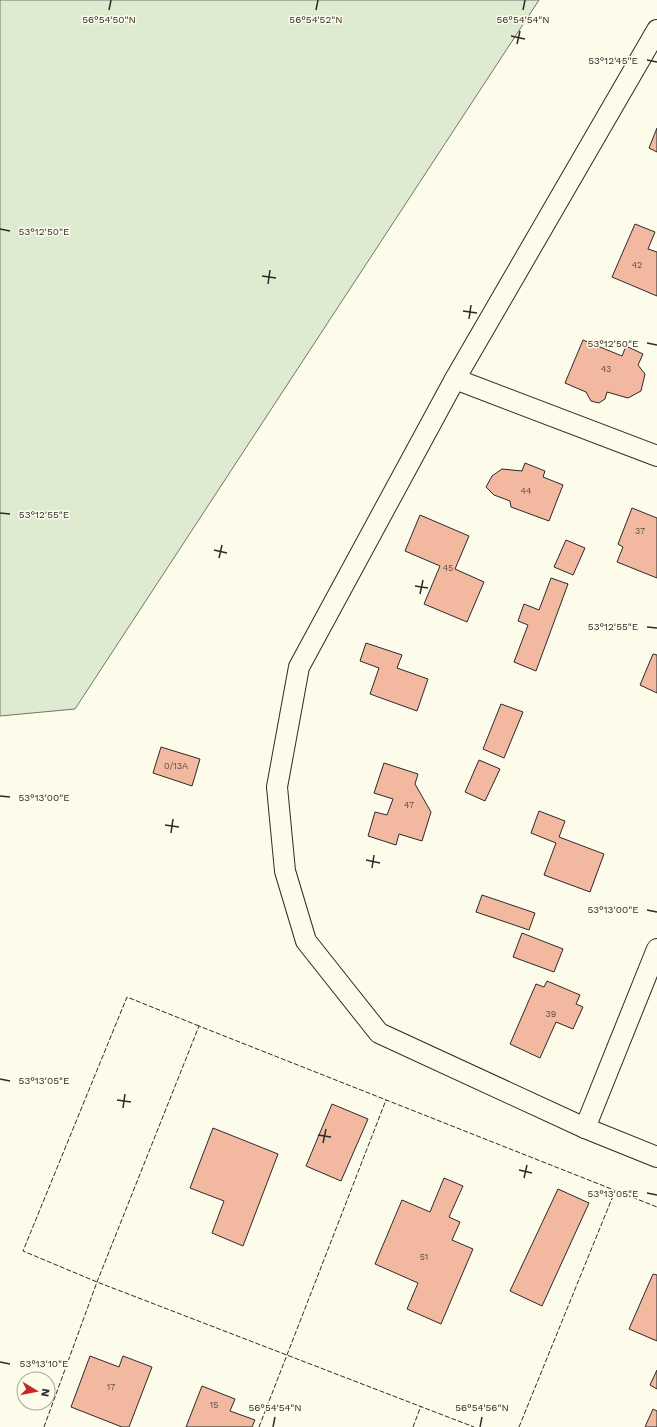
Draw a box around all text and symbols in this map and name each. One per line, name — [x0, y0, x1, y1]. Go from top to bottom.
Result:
text: 56°54'50"N — [82, 14, 136, 25]
text: 56°54'52"N — [289, 14, 343, 25]
text: 56°54'54"N — [496, 14, 550, 25]
text: 53°12'45"E — [588, 55, 638, 66]
text: 53°12'50"E — [19, 226, 69, 237]
house number: 42 — [632, 260, 642, 270]
text: 53°12'50"E — [588, 338, 638, 349]
house number: 43 — [601, 364, 611, 374]
house number: 44 — [521, 486, 532, 496]
text: 53°12'55"E — [19, 509, 69, 520]
house number: 37 — [635, 526, 645, 536]
house number: 45 — [443, 563, 453, 573]
text: 53°12'55"E — [588, 621, 638, 632]
house number: 0/13А — [164, 761, 188, 771]
text: 53°13'00"E — [18, 792, 70, 803]
house number: 47 — [404, 800, 414, 810]
text: 53°13'00"E — [587, 904, 639, 915]
house number: 39 — [546, 1009, 556, 1019]
text: 53°13'05"E — [19, 1075, 69, 1086]
text: 53°13'05"E — [588, 1188, 638, 1199]
house number: 51 — [420, 1252, 428, 1262]
text: 53°13'10"E — [20, 1358, 68, 1369]
north arrow — [16, 1371, 56, 1411]
house number: 17 — [107, 1382, 115, 1392]
text: N — [38, 1388, 52, 1398]
house number: 15 — [210, 1400, 218, 1410]
text: 56°54'54"N — [248, 1402, 302, 1413]
text: 56°54'56"N — [455, 1402, 509, 1413]

